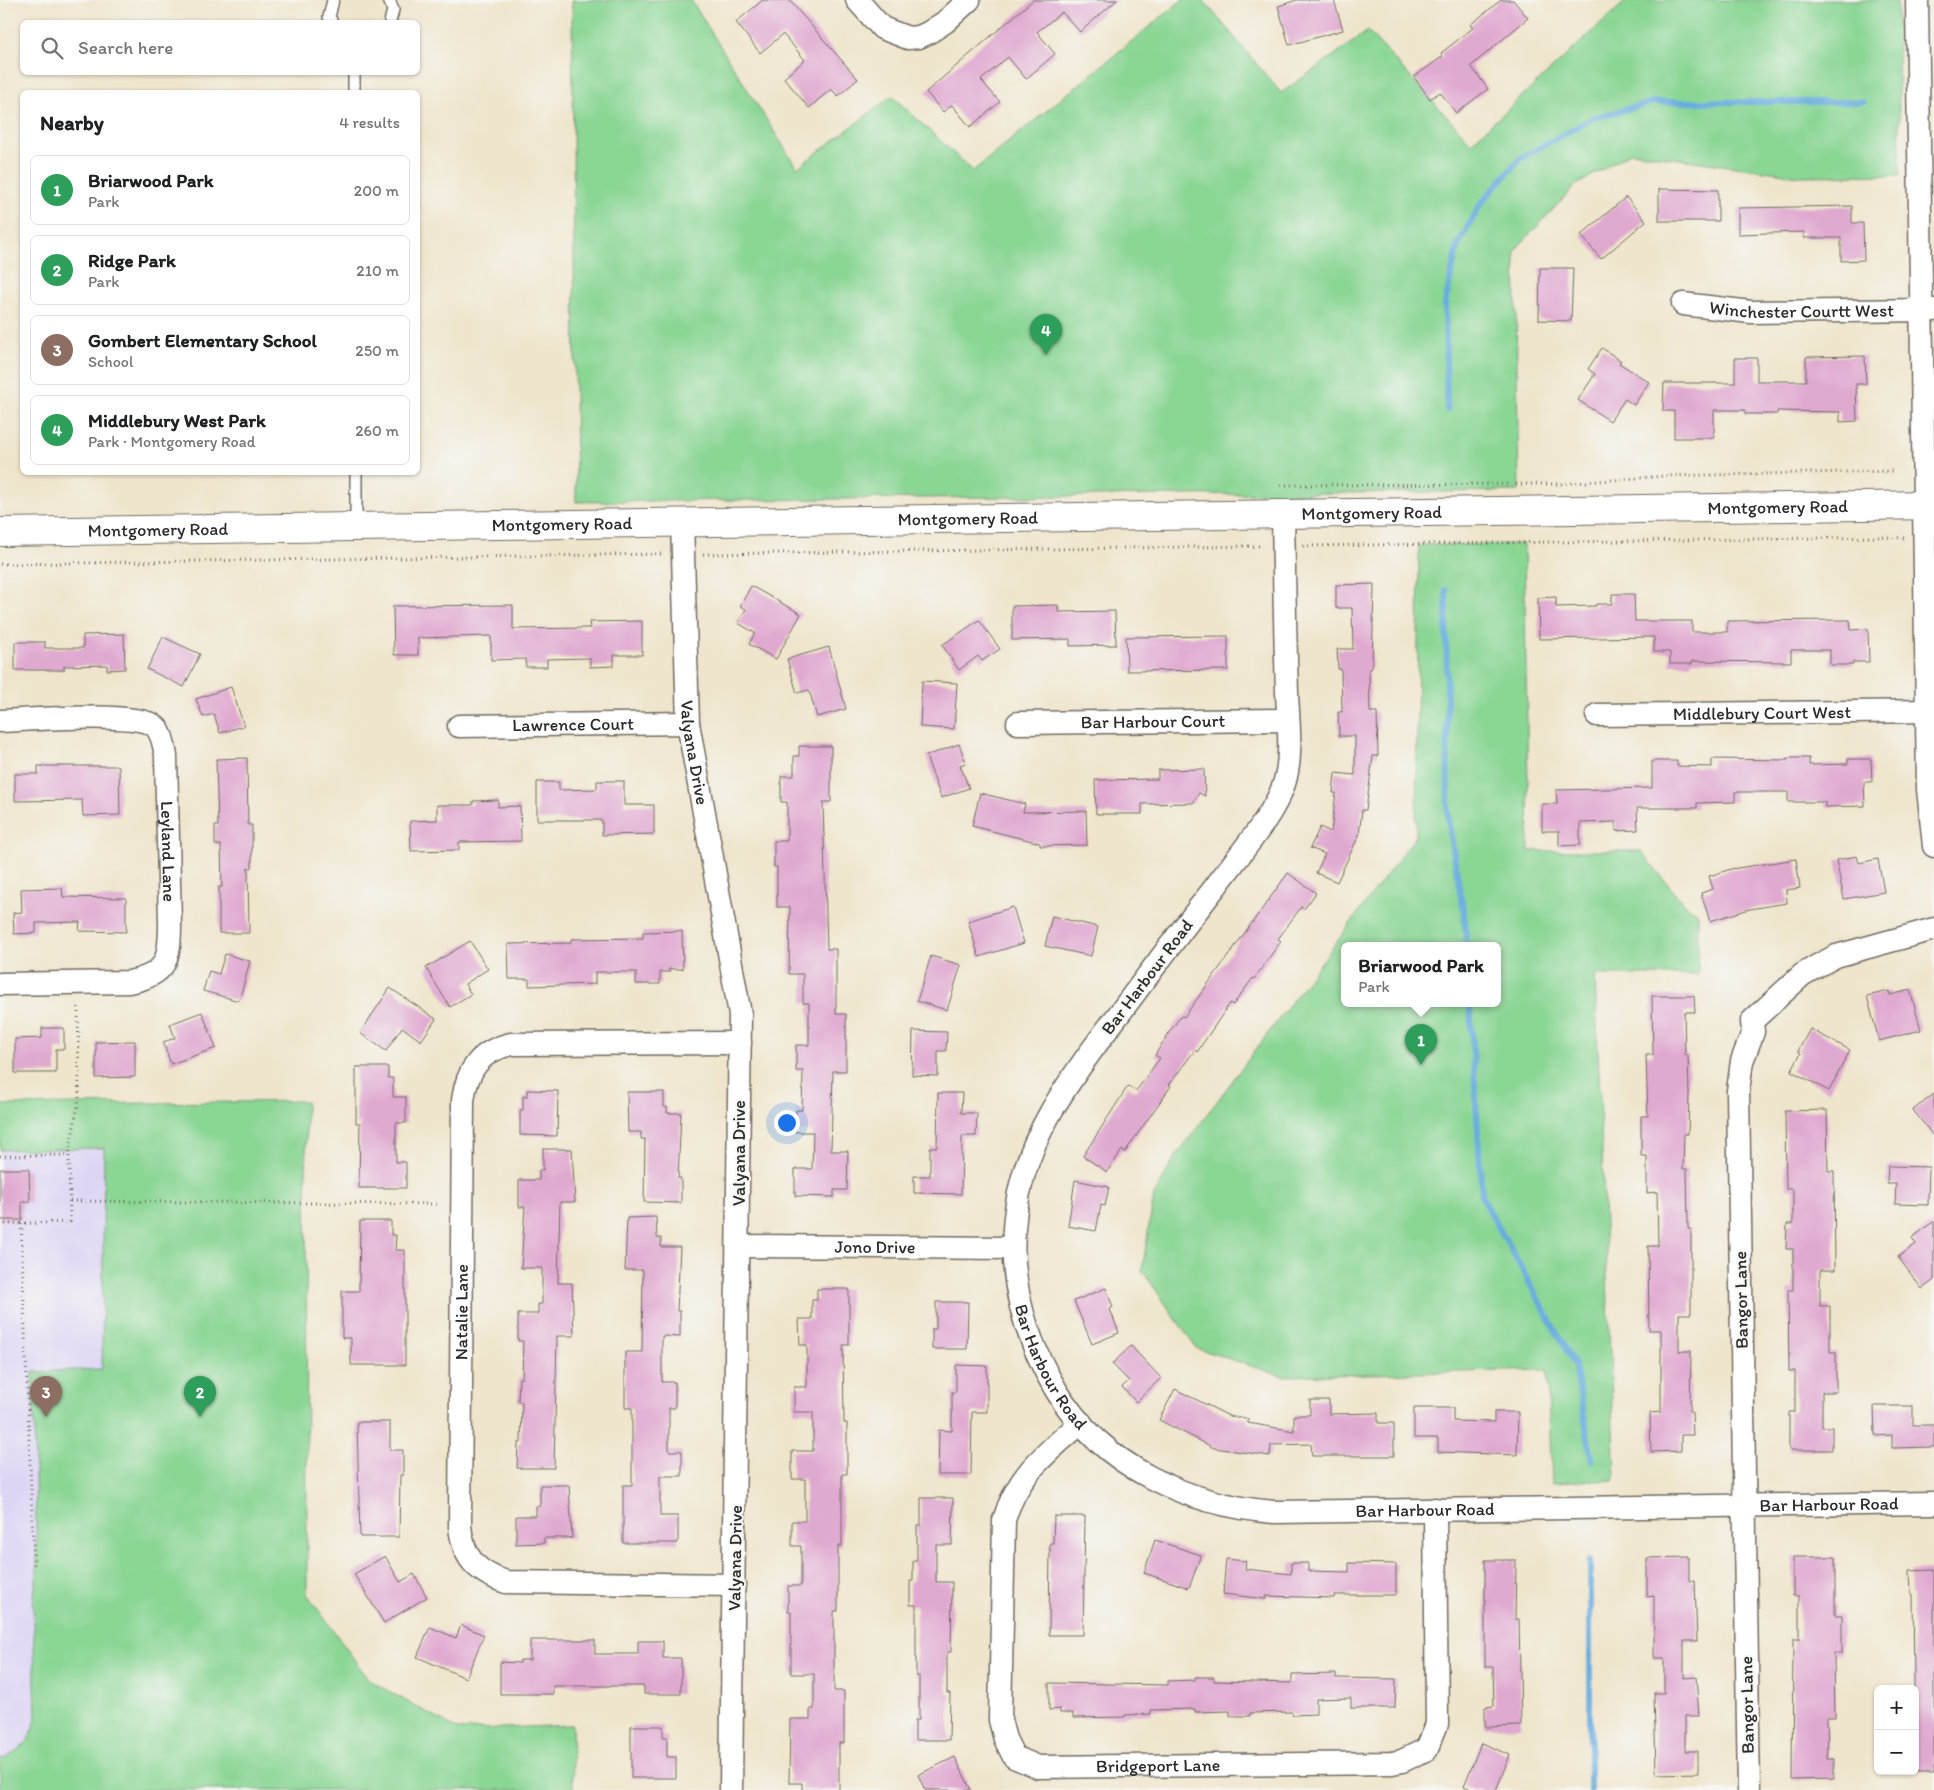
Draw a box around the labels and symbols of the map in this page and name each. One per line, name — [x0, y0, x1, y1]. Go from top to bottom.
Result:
street label: Winchester Courtt West — [1708, 296, 1894, 323]
pin: 4 — [1030, 314, 1062, 355]
street label: Montgomery Road — [1707, 495, 1848, 519]
street label: Montgomery Road — [1301, 501, 1442, 525]
street label: Montgomery Road — [897, 507, 1038, 530]
street label: Montgomery Road — [491, 512, 632, 536]
street label: Montgomery Road — [88, 518, 229, 542]
street label: Valyana Drive — [676, 700, 713, 807]
street label: Middlebury Court West — [1673, 701, 1851, 725]
street label: Bar Harbour Court — [1081, 710, 1226, 733]
street label: Lawrence Court — [512, 713, 634, 736]
street label: Leyland Lane — [156, 801, 180, 902]
street label: Bar Harbour Road — [1096, 915, 1198, 1039]
pin: 1 — [1405, 1024, 1437, 1065]
street label: Valyana Drive — [728, 1100, 750, 1206]
your location — [774, 1110, 800, 1136]
street label: Jono Drive — [835, 1236, 915, 1258]
street label: Bangor Lane — [1729, 1251, 1753, 1349]
street label: Natalie Lane — [450, 1264, 473, 1360]
street label: Bar Harbour Road — [1010, 1302, 1092, 1435]
pin: 3 — [30, 1376, 62, 1417]
pin: 2 — [184, 1376, 216, 1417]
street label: Bar Harbour Road — [1759, 1492, 1899, 1516]
street label: Bar Harbour Road — [1355, 1498, 1495, 1522]
street label: Valyana Drive — [723, 1505, 747, 1611]
street label: Bangor Lane — [1735, 1656, 1759, 1754]
street label: Bridgeport Lane — [1096, 1754, 1220, 1777]

